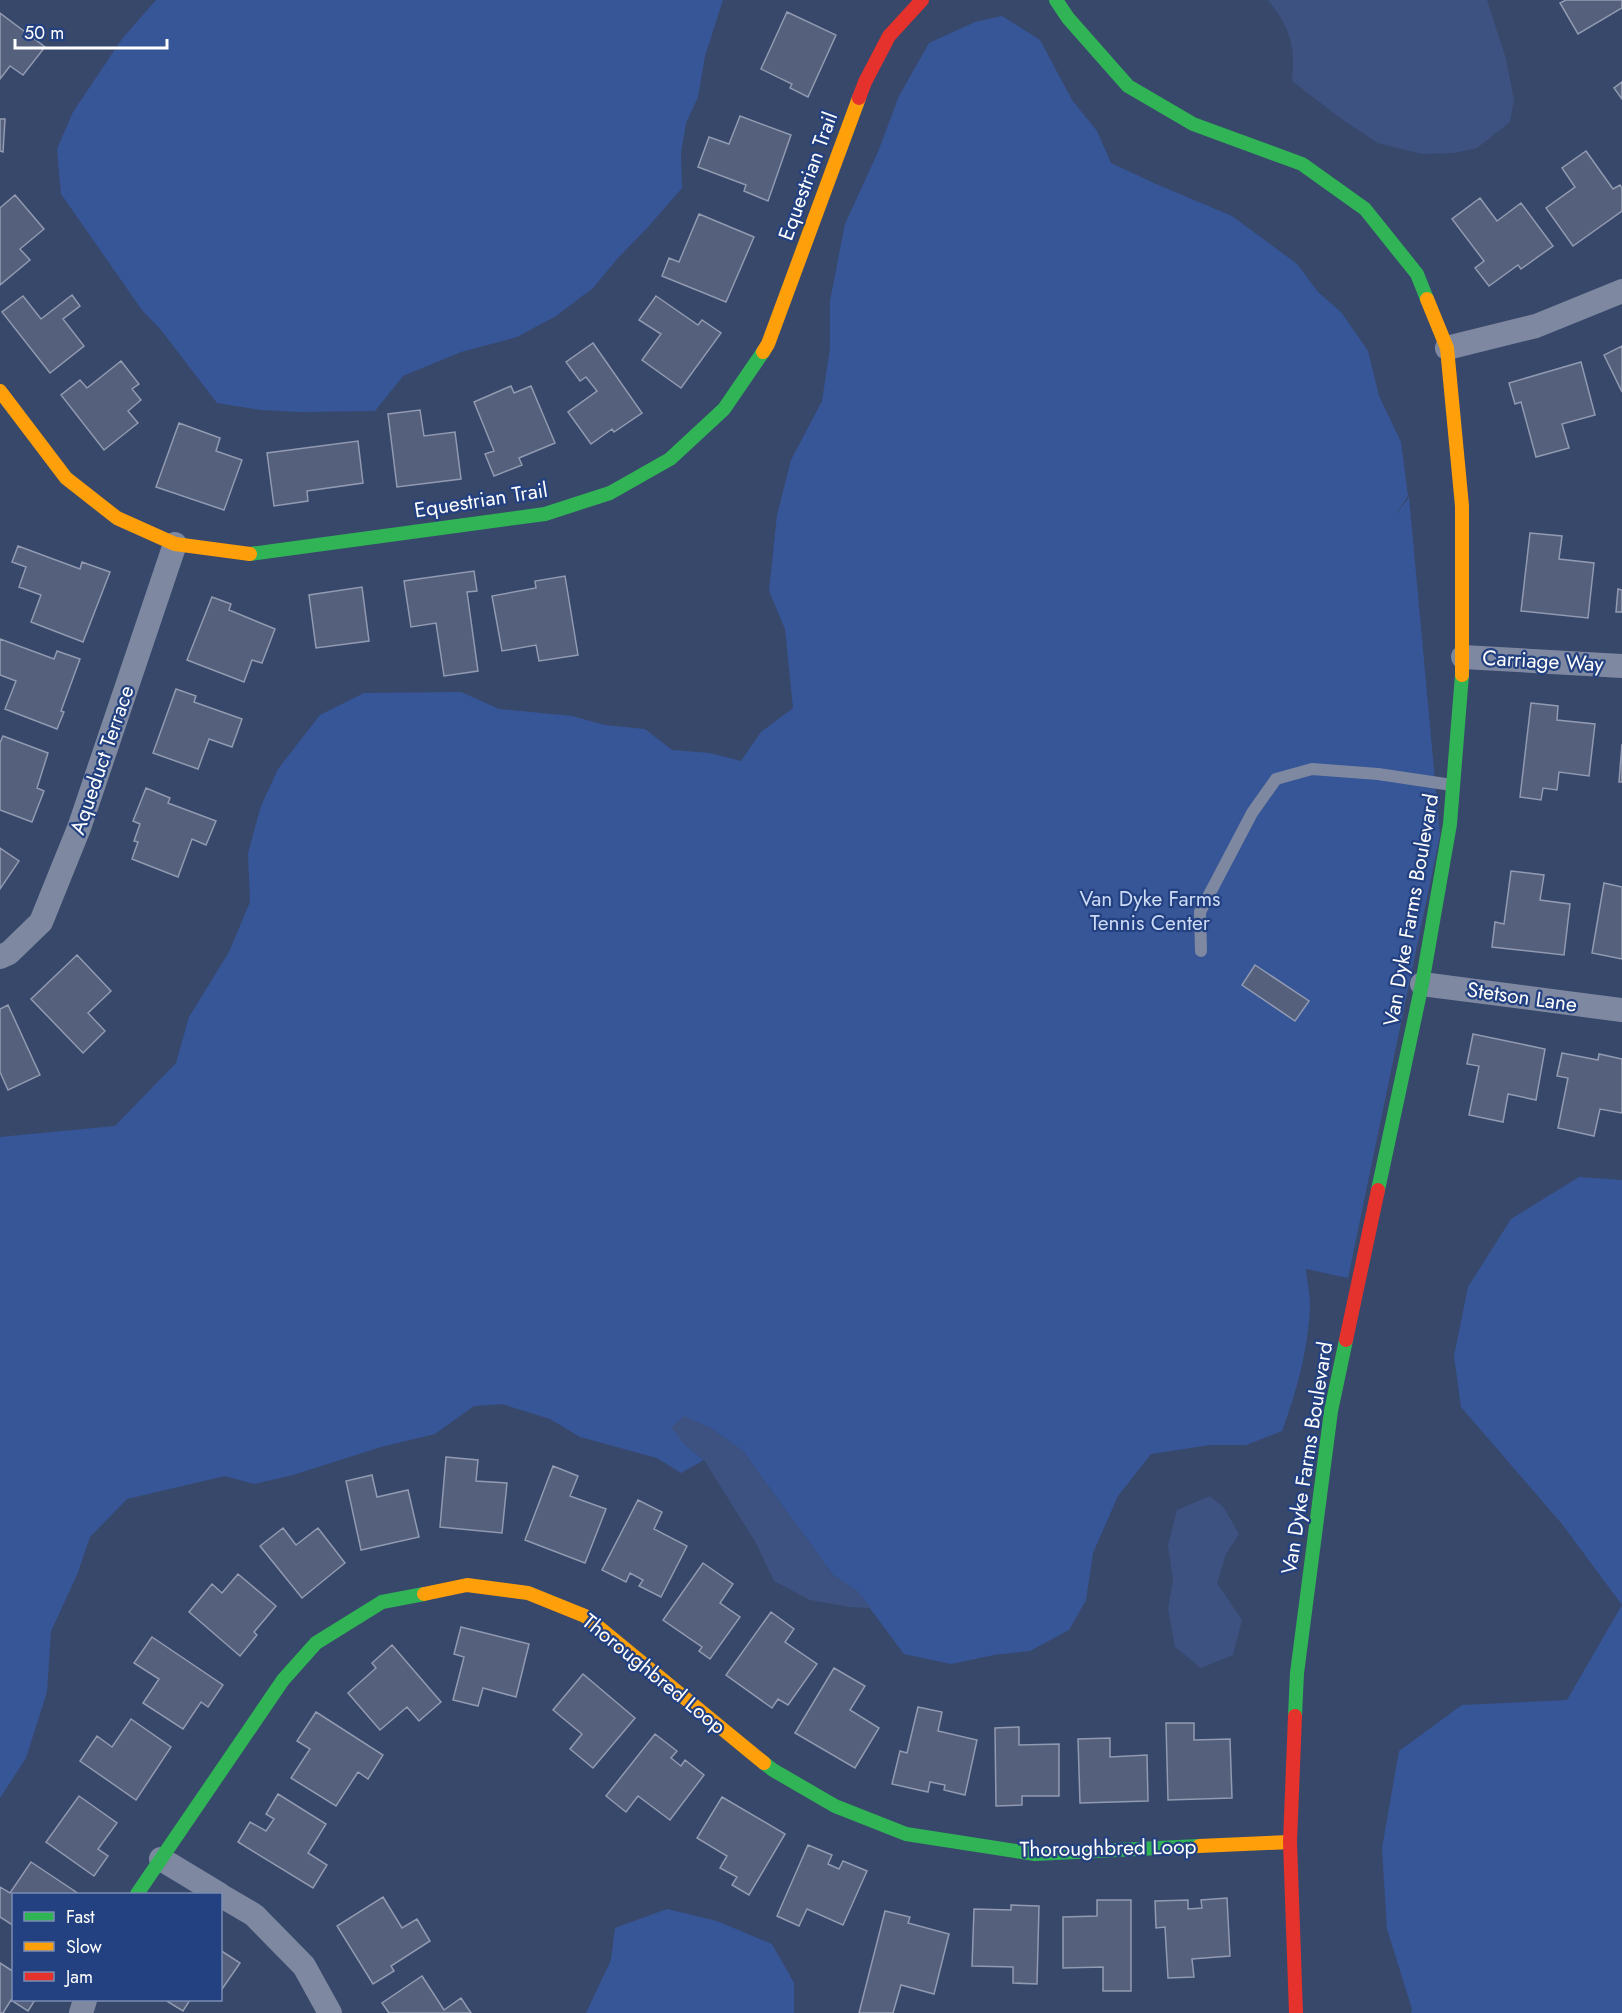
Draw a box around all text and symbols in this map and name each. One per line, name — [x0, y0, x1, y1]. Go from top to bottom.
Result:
scale bar — [15, 12, 166, 50]
text: 50 m — [24, 20, 64, 46]
street label: Equestrian Trail — [771, 108, 845, 244]
street label: Equestrian Trail — [412, 475, 550, 525]
street label: Carriage Way — [1482, 643, 1605, 679]
street label: Aqueduct Terrace — [62, 681, 142, 839]
street label: Van Dyke Farms Boulevard — [1376, 791, 1446, 1029]
park label: Van Dyke Farms Tennis Center — [1079, 884, 1221, 938]
street label: Stetson Lane — [1465, 974, 1579, 1020]
street label: Van Dyke Farms Boulevard — [1274, 1339, 1340, 1577]
street label: Thoroughbred Loop — [576, 1607, 732, 1741]
street label: Thoroughbred Loop — [1019, 1831, 1197, 1865]
legend — [12, 1893, 222, 2001]
text: Fast — [66, 1904, 95, 1930]
text: Slow — [66, 1934, 103, 1960]
text: Jam — [64, 1964, 93, 1990]

